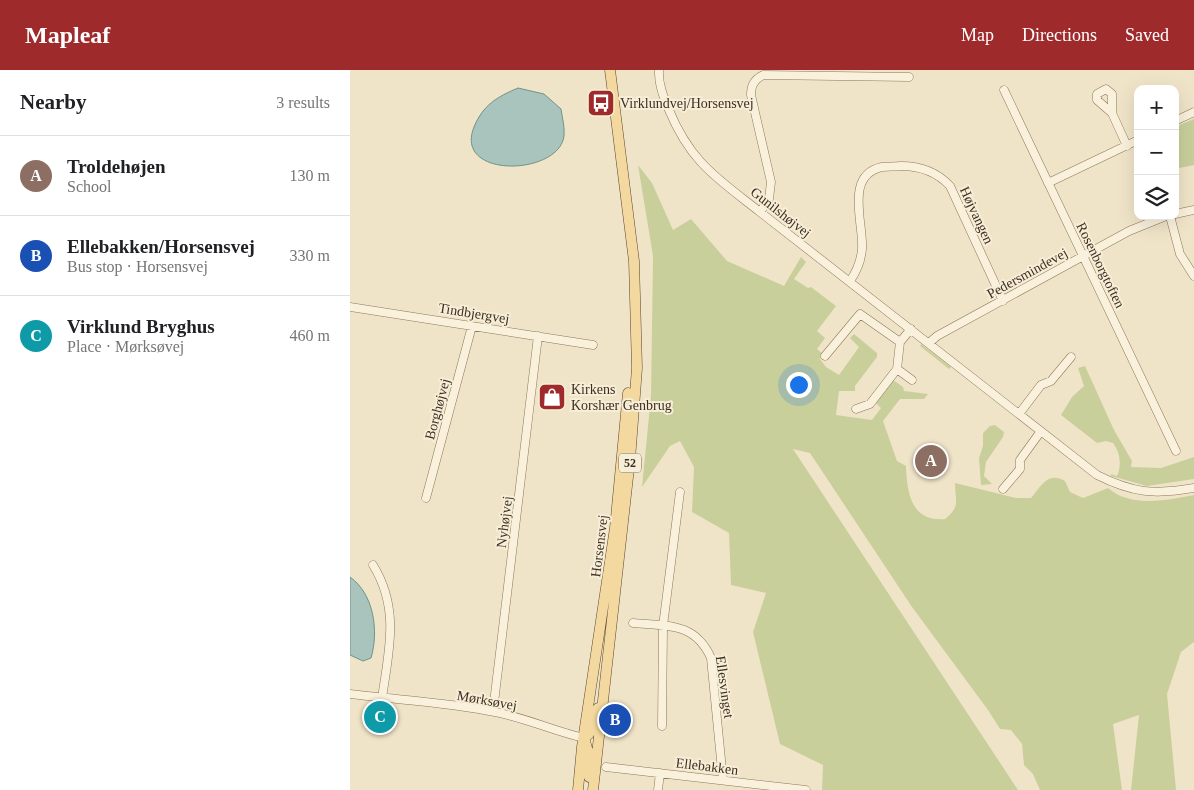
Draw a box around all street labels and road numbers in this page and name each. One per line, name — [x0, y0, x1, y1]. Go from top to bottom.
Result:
street label: Gunilshøjvej — [748, 184, 814, 241]
street label: Højvangen — [957, 184, 996, 246]
street label: Rosenborgtoften — [1073, 220, 1128, 310]
street label: Pedersmindevej — [985, 245, 1070, 302]
street label: Tindbjergvej — [437, 300, 510, 327]
street label: Borghøjvej — [422, 377, 453, 441]
road number: 52 — [619, 453, 641, 472]
street label: Nyhøjvej — [494, 495, 515, 549]
street label: Horsensvej — [588, 514, 611, 578]
street label: Ellesvinget — [713, 655, 736, 719]
street label: Mørksøvej — [456, 688, 518, 713]
street label: Ellebakken — [675, 755, 739, 778]

